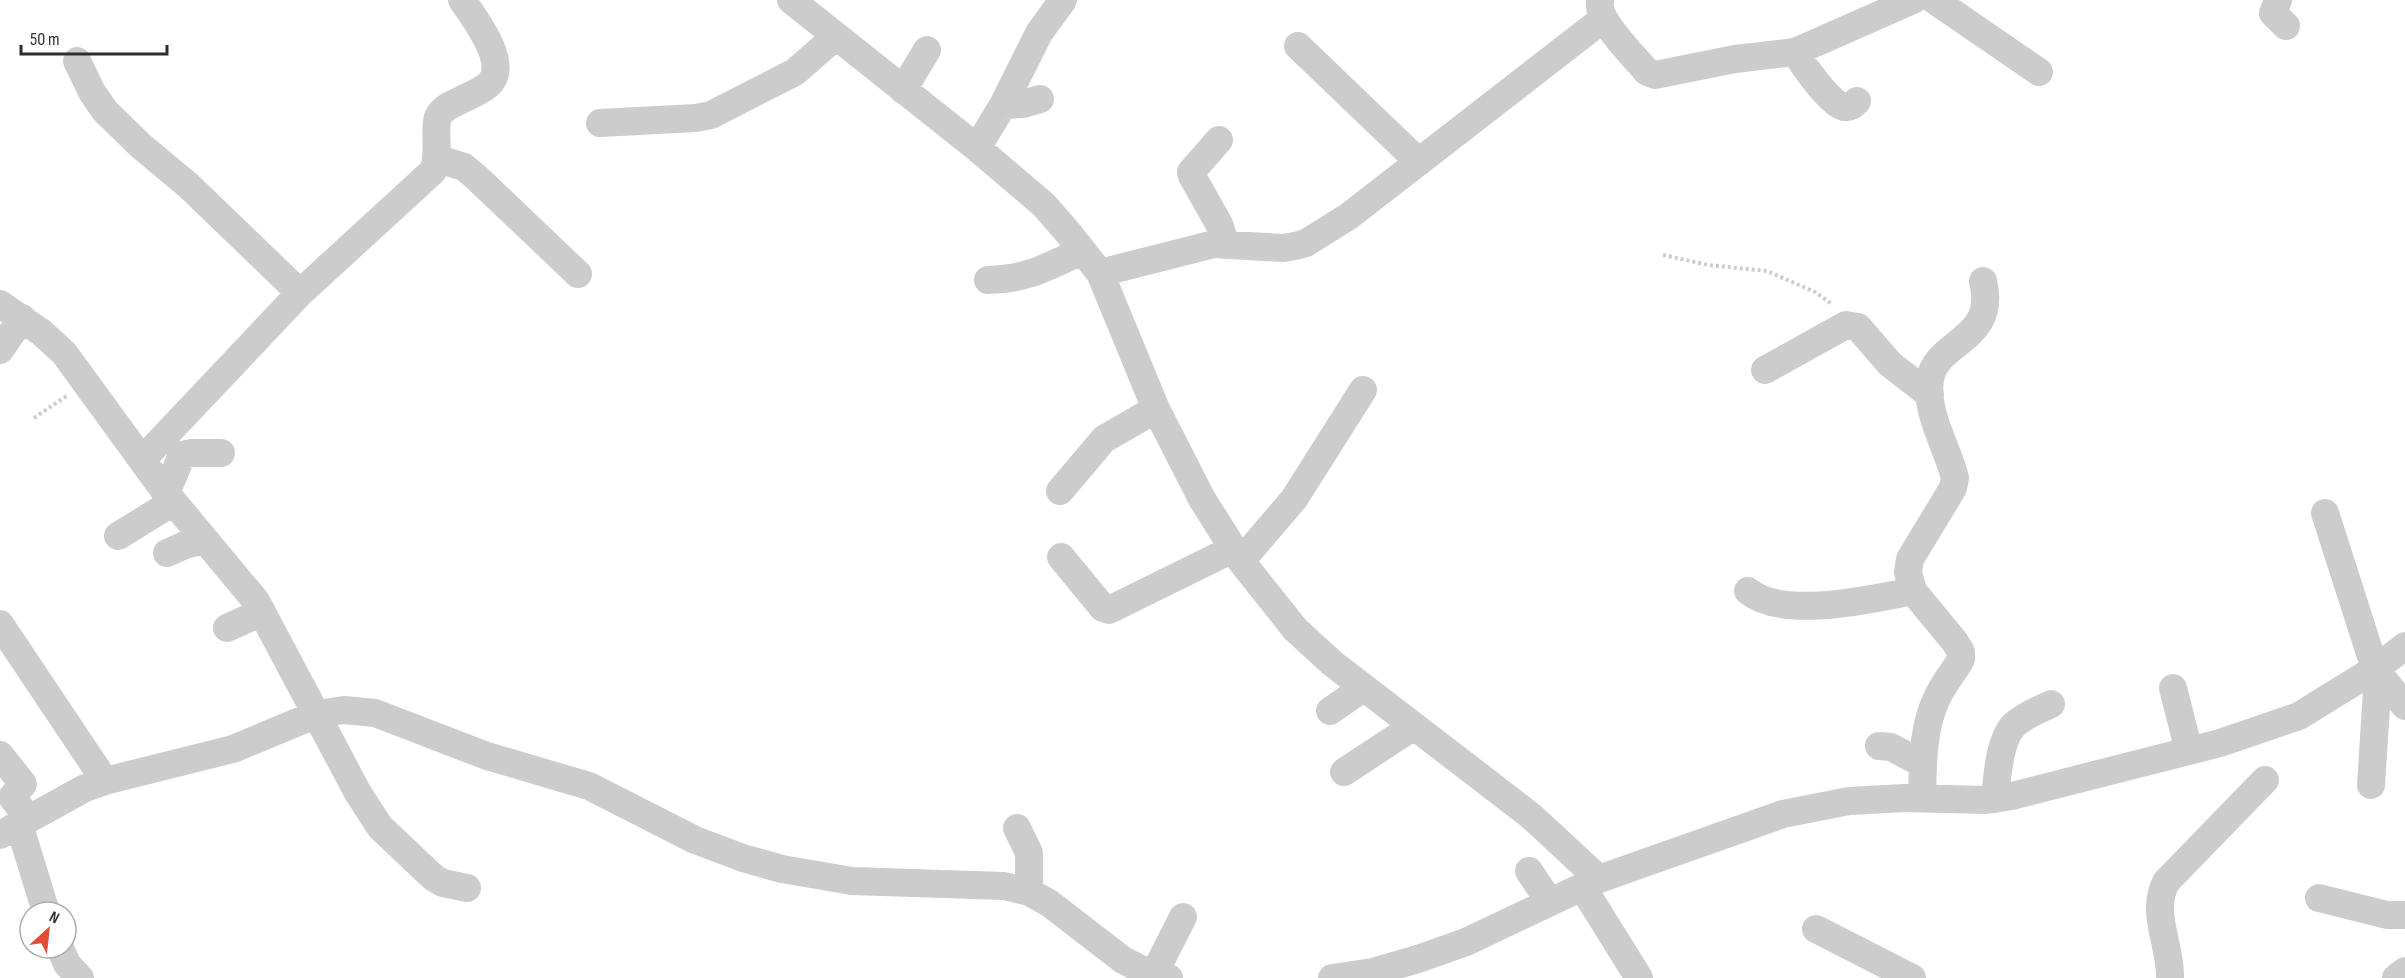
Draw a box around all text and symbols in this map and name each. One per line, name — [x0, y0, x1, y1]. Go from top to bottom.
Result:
scale bar — [21, 18, 166, 56]
text: 50 m — [30, 29, 60, 50]
north arrow — [18, 900, 78, 960]
text: N — [46, 908, 62, 928]

